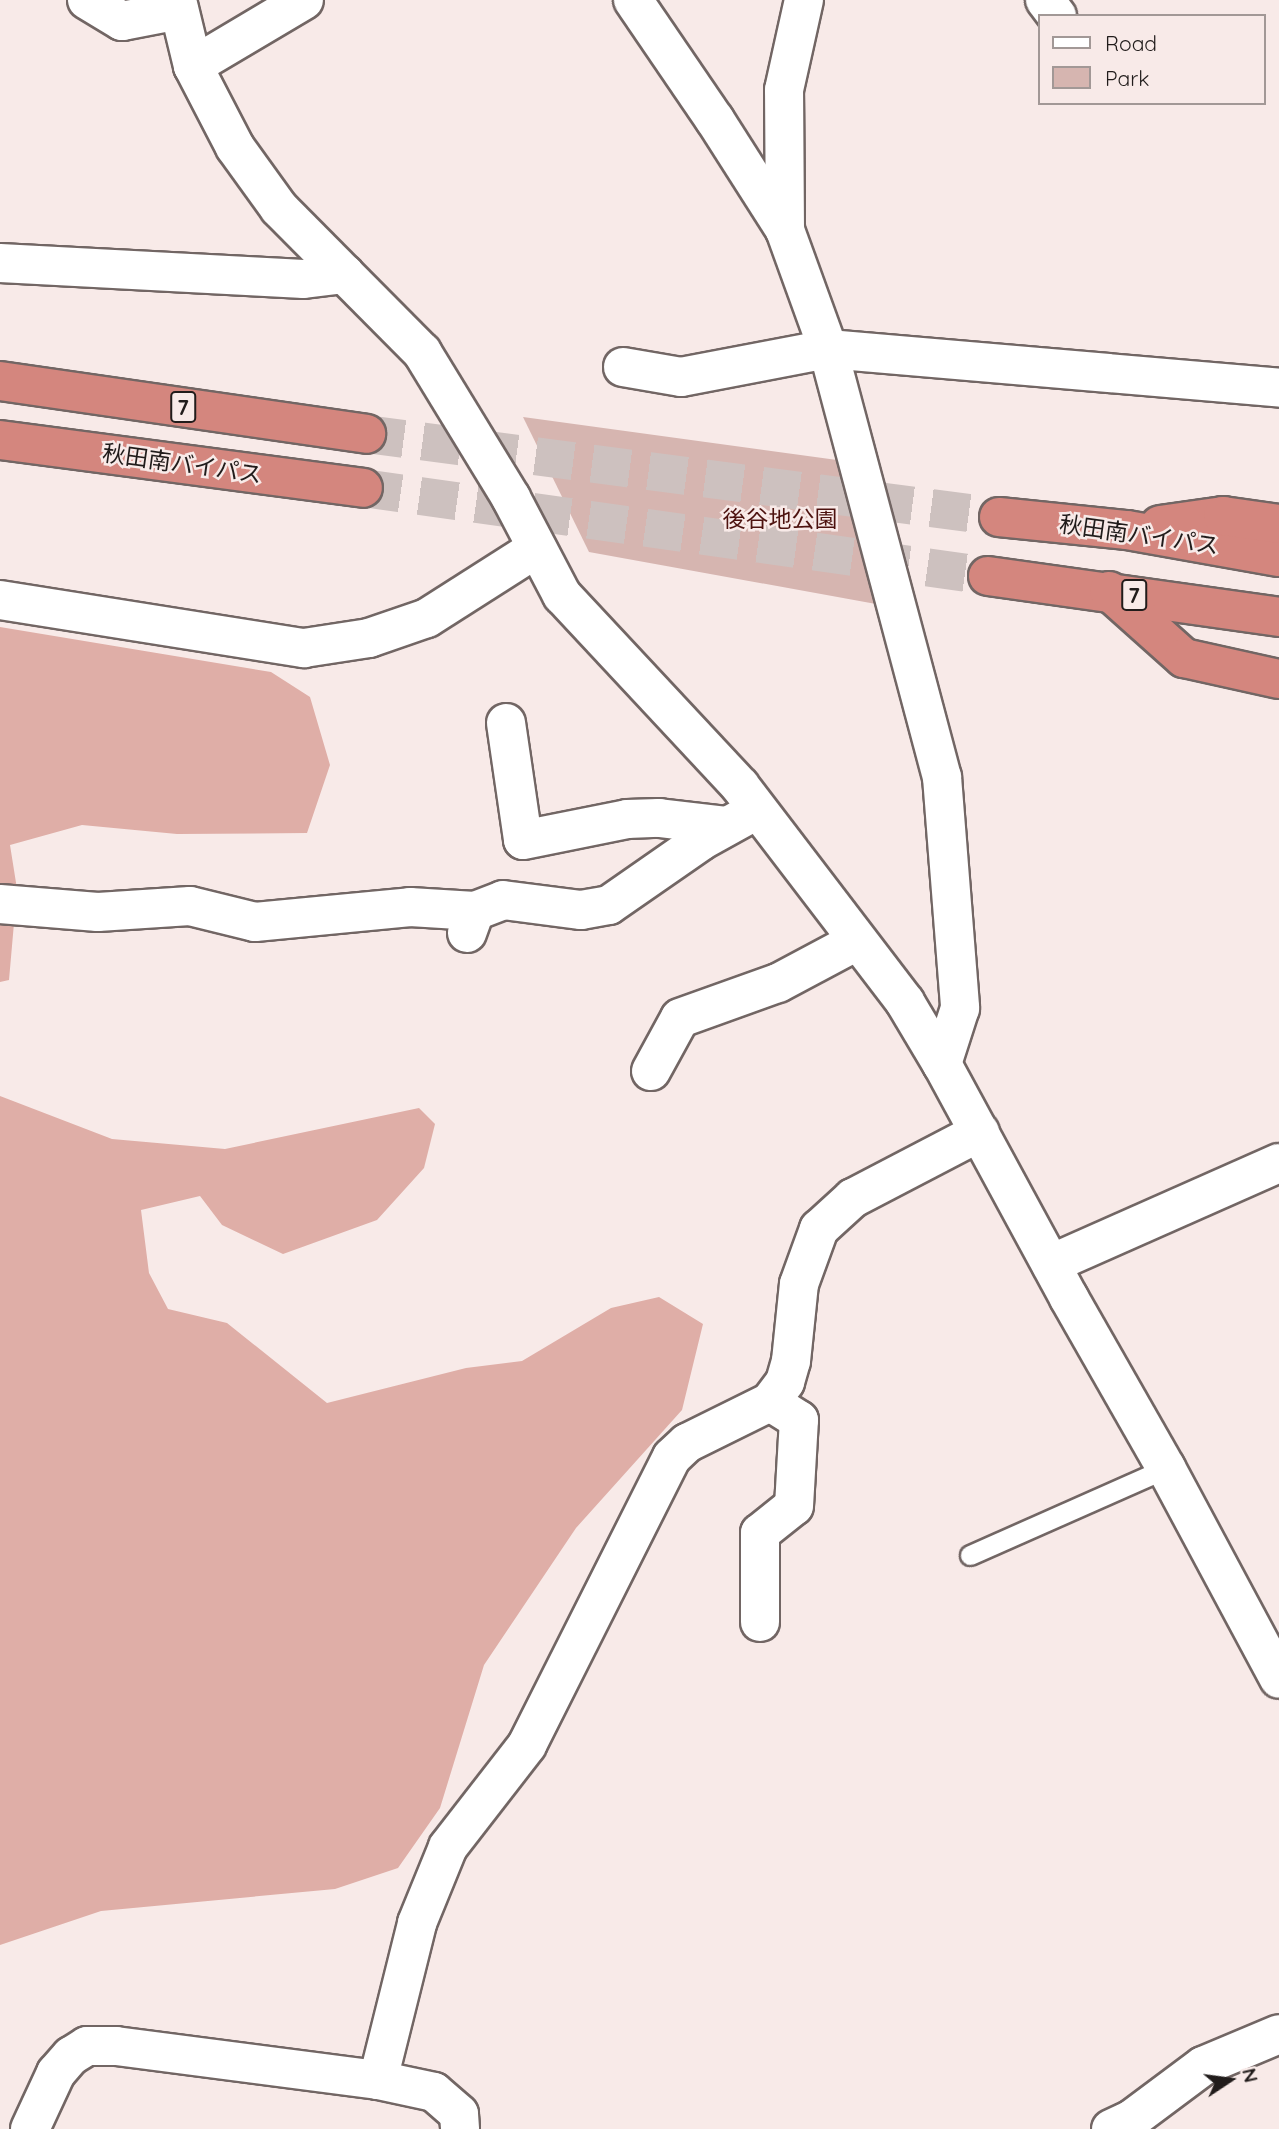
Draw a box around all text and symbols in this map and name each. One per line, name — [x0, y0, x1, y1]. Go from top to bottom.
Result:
legend — [1038, 14, 1265, 105]
text: Road — [1105, 30, 1157, 56]
text: Park — [1105, 65, 1149, 91]
road number: 7 — [169, 390, 197, 424]
street label: 秋田南バイパス — [100, 439, 264, 489]
park label: 後谷地公園 — [723, 505, 837, 533]
street label: 秋田南バイパス — [1057, 510, 1221, 560]
road number: 7 — [1120, 578, 1148, 612]
north arrow — [1195, 2045, 1265, 2115]
text: N — [1237, 2066, 1264, 2085]

